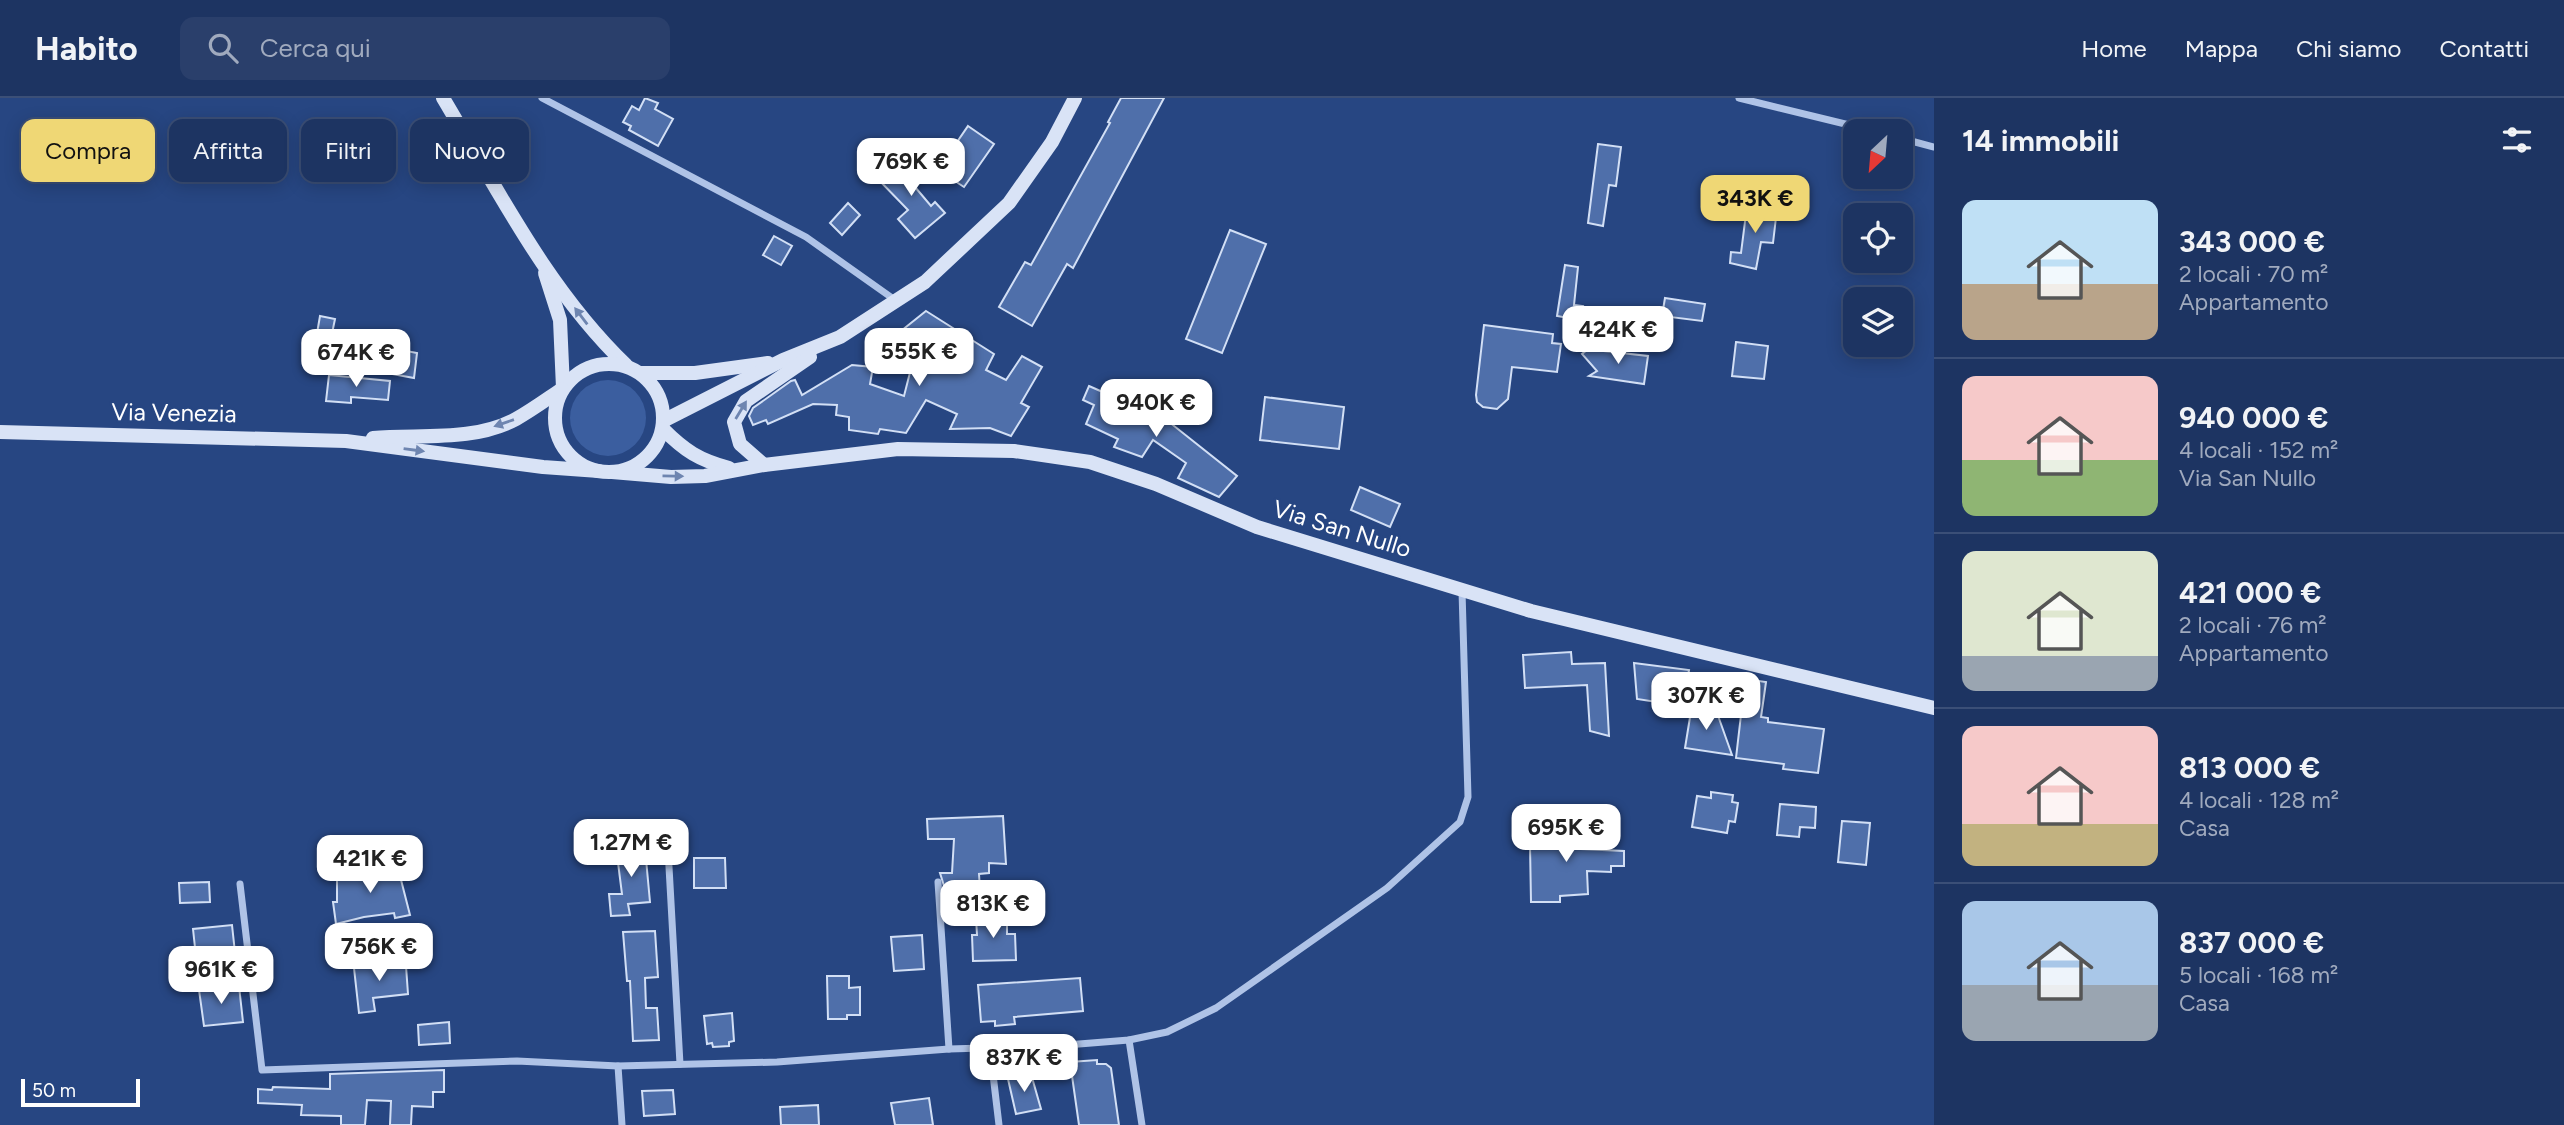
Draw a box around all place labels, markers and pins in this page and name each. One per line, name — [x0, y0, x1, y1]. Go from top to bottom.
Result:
pin: 769K € — [854, 139, 968, 198]
pin: 343K € — [1698, 176, 1812, 235]
pin: 424K € — [1561, 306, 1675, 366]
pin: 555K € — [862, 328, 976, 388]
pin: 674K € — [299, 330, 413, 389]
pin: 940K € — [1099, 380, 1213, 439]
pin: 307K € — [1649, 672, 1763, 732]
pin: 695K € — [1509, 804, 1623, 864]
pin: 1.27M € — [566, 820, 696, 879]
pin: 421K € — [313, 836, 427, 895]
pin: 813K € — [936, 880, 1050, 940]
pin: 756K € — [322, 924, 436, 983]
pin: 961K € — [164, 946, 278, 1006]
pin: 837K € — [967, 1034, 1081, 1094]

